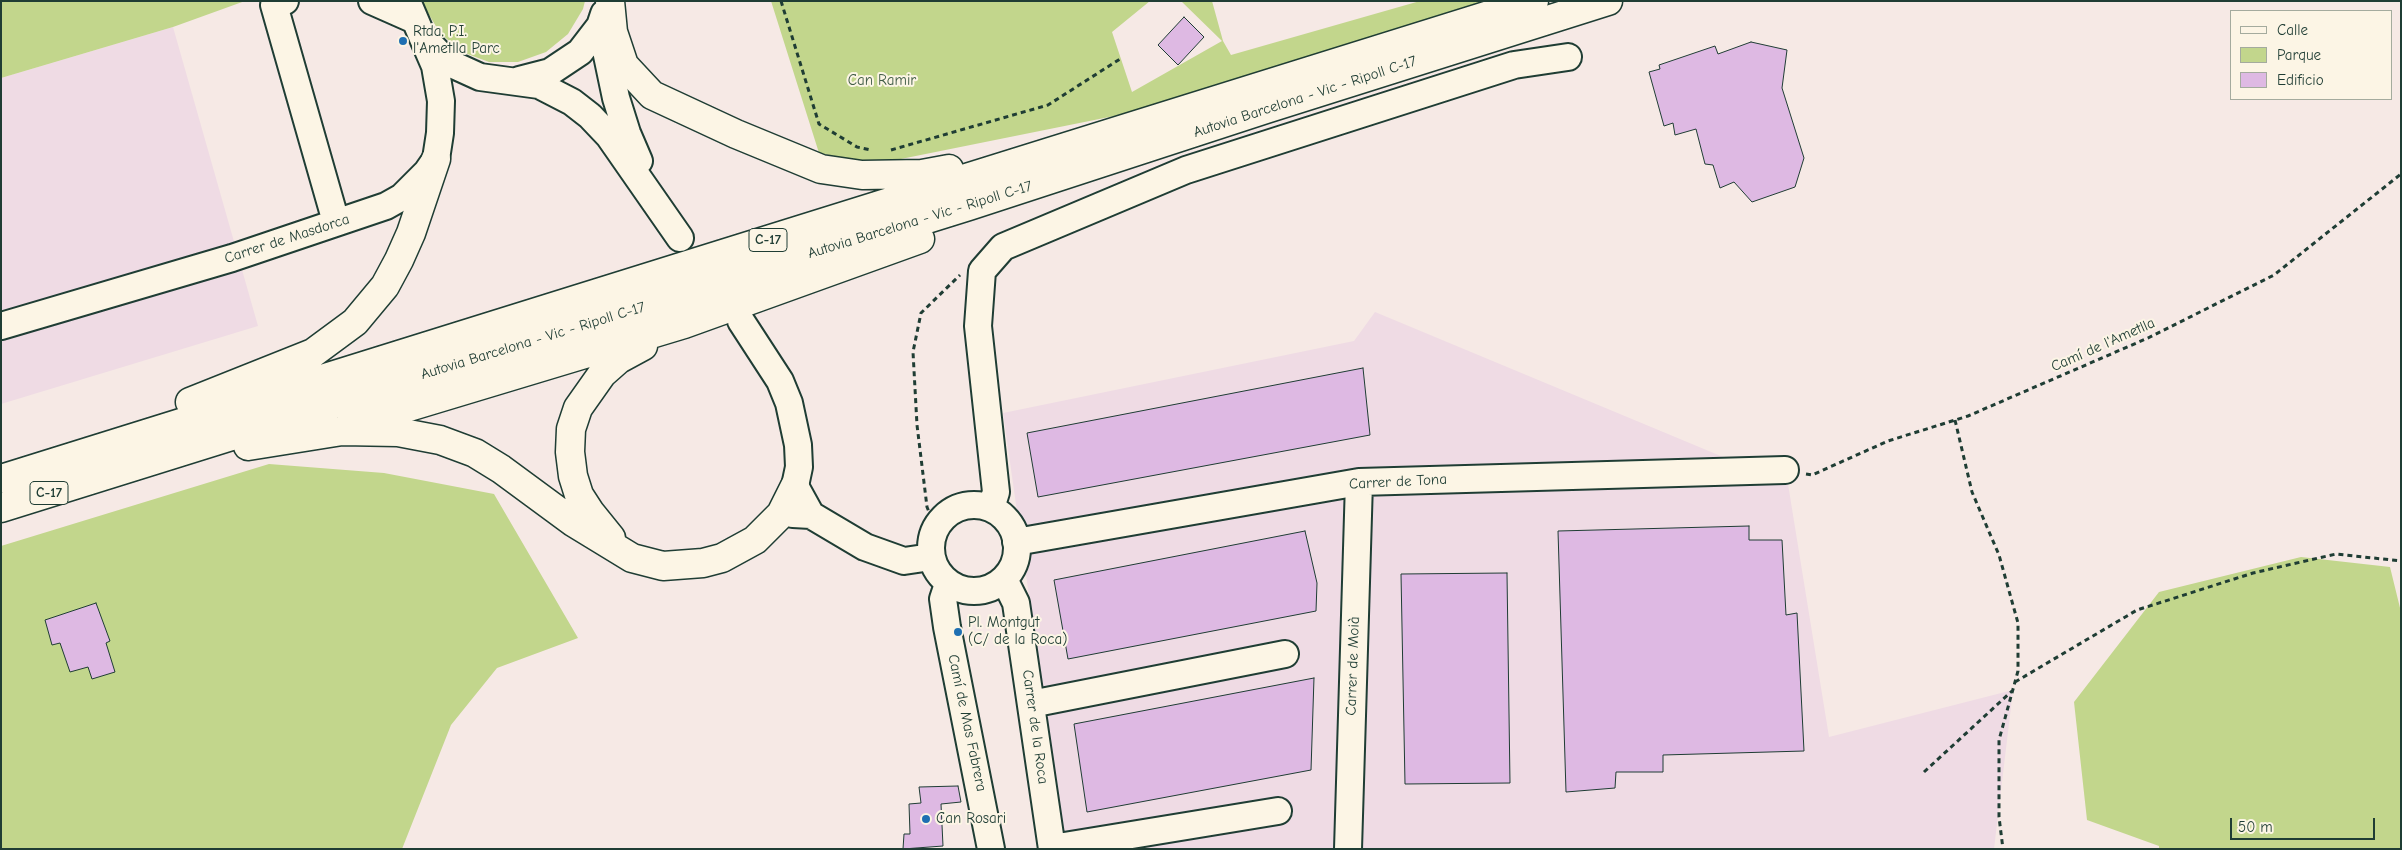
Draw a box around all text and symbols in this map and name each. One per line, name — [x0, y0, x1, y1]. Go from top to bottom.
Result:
legend — [2230, 10, 2392, 100]
text: Calle — [2277, 21, 2308, 39]
place label: Rtda. P.I. l'Ametlla Parc — [413, 23, 500, 58]
marker: Rtda. P.I. l'Ametlla Parc — [397, 35, 409, 47]
text: Parque — [2277, 46, 2321, 64]
street label: Autovia Barcelona - Vic - Ripoll C-17 — [1191, 52, 1419, 142]
text: Edificio — [2277, 71, 2324, 89]
park label: Can Ramir — [848, 72, 916, 90]
street label: Autovia Barcelona - Vic - Ripoll C-17 — [806, 177, 1034, 263]
street label: Carrer de Masdorca — [222, 210, 352, 268]
road number: C-17 — [749, 228, 787, 252]
street label: Autovia Barcelona - Vic - Ripoll C-17 — [419, 298, 647, 384]
street label: Camí de l'Ametlla — [2048, 314, 2158, 376]
street label: Carrer de Tona — [1349, 470, 1447, 494]
road number: C-17 — [30, 482, 68, 504]
place label: Pl. Montgut (C/ de la Roca) — [968, 614, 1067, 649]
street label: Carrer de Moià — [1342, 616, 1364, 716]
marker: Pl. Montgut (C/ de la Roca) — [952, 626, 964, 638]
street label: Camí de Mas Fabrera — [944, 653, 990, 793]
street label: Carrer de la Roca — [1018, 669, 1052, 785]
scale bar — [2232, 808, 2377, 840]
place label: Can Rosari — [936, 810, 1006, 828]
marker: Can Rosari — [920, 813, 932, 825]
text: 50 m — [2238, 818, 2273, 836]

